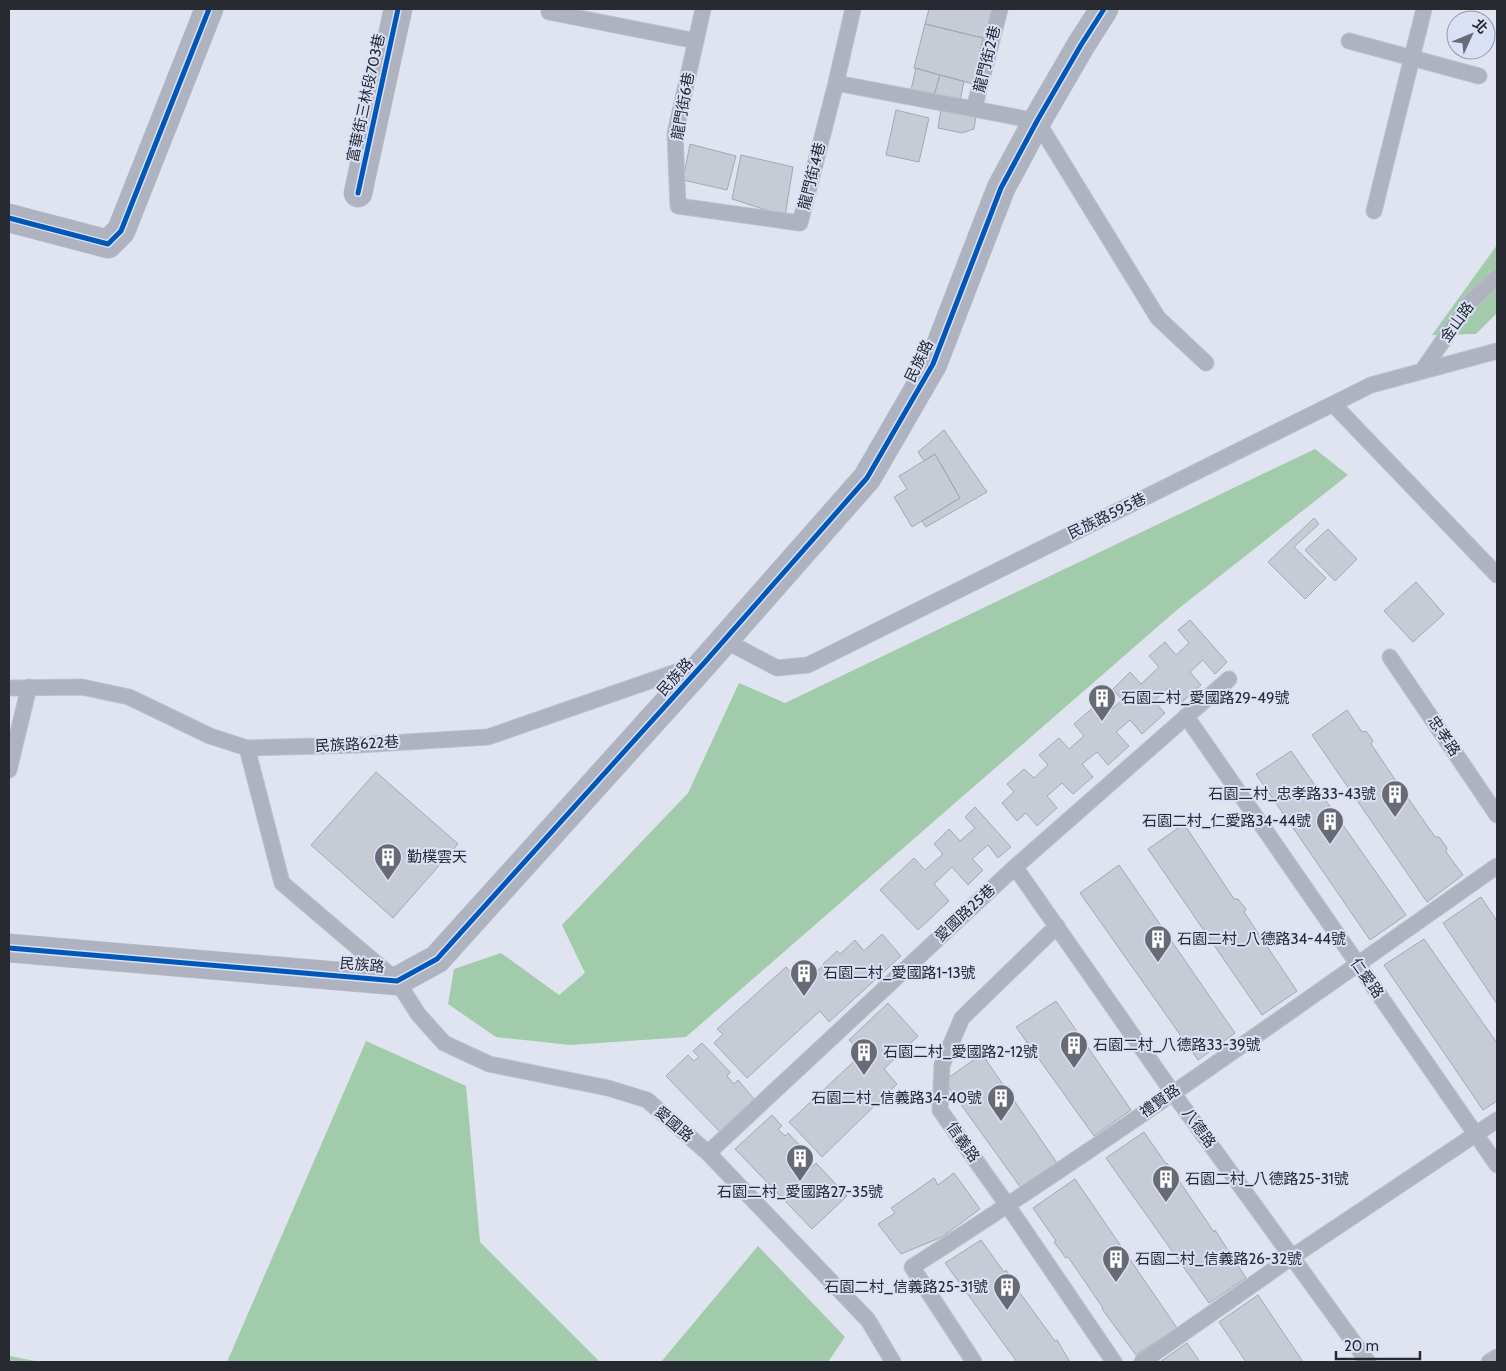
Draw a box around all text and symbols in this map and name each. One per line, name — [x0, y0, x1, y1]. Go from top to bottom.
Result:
north arrow — [1446, 10, 1496, 60]
text: 北 — [1469, 15, 1492, 37]
street label: 龍門街2巷 — [970, 24, 1004, 94]
street label: 富華街三林段703巷 — [344, 32, 388, 164]
street label: 龍門街6巷 — [668, 71, 698, 141]
street label: 龍門街4巷 — [795, 141, 829, 211]
street label: 金山路 — [1436, 299, 1478, 345]
street label: 民族路 — [901, 337, 937, 385]
street label: 民族路595巷 — [1065, 489, 1149, 543]
street label: 民族路 — [653, 654, 697, 700]
building icon: 石園二村_愛國路29-49號 — [1087, 683, 1117, 722]
place label: 石園二村_愛國路29-49號 — [1121, 689, 1289, 707]
street label: 忠孝路 — [1424, 712, 1464, 760]
street label: 民族路622巷 — [314, 733, 400, 755]
building icon: 石園二村_忠孝路33-43號 — [1380, 779, 1410, 818]
place label: 石園二村_忠孝路33-43號 — [1208, 785, 1376, 803]
building icon: 石園二村_仁愛路34-44號 — [1315, 806, 1345, 845]
place label: 石園二村_仁愛路34-44號 — [1142, 812, 1311, 830]
building icon: 勤樸雲天 — [373, 842, 403, 881]
place label: 勤樸雲天 — [407, 848, 467, 866]
street label: 愛國路25巷 — [931, 881, 999, 945]
building icon: 石園二村_八德路34-44號 — [1143, 924, 1173, 963]
place label: 石園二村_八德路34-44號 — [1177, 930, 1346, 948]
street label: 民族路 — [339, 954, 385, 976]
street label: 仁愛路 — [1347, 954, 1387, 1002]
building icon: 石園二村_愛國路1-13號 — [789, 958, 819, 997]
place label: 石園二村_愛國路1-13號 — [823, 964, 976, 982]
building icon: 石園二村_八德路33-39號 — [1059, 1030, 1089, 1069]
place label: 石園二村_八德路33-39號 — [1093, 1036, 1261, 1054]
building icon: 石園二村_愛國路2-12號 — [849, 1037, 879, 1076]
place label: 石園二村_愛國路2-12號 — [883, 1043, 1038, 1061]
street label: 禮賢路 — [1136, 1081, 1184, 1121]
building icon: 石園二村_信義路34-40號 — [986, 1083, 1016, 1122]
place label: 石園二村_信義路34-40號 — [811, 1089, 982, 1107]
street label: 愛國路 — [651, 1102, 697, 1146]
street label: 八德路 — [1178, 1105, 1220, 1151]
street label: 信義路 — [943, 1118, 983, 1166]
building icon: 石園二村_愛國路27-35號 — [785, 1143, 815, 1182]
building icon: 石園二村_八德路25-31號 — [1151, 1164, 1181, 1203]
place label: 石園二村_八德路25-31號 — [1185, 1170, 1349, 1188]
place label: 石園二村_愛國路27-35號 — [717, 1183, 883, 1201]
building icon: 石園二村_信義路26-32號 — [1101, 1244, 1131, 1283]
place label: 石園二村_信義路26-32號 — [1135, 1250, 1302, 1268]
building icon: 石園二村_信義路25-31號 — [992, 1272, 1022, 1311]
place label: 石園二村_信義路25-31號 — [824, 1278, 988, 1296]
scale bar — [1336, 1328, 1420, 1360]
text: 20 m — [1344, 1337, 1379, 1355]

